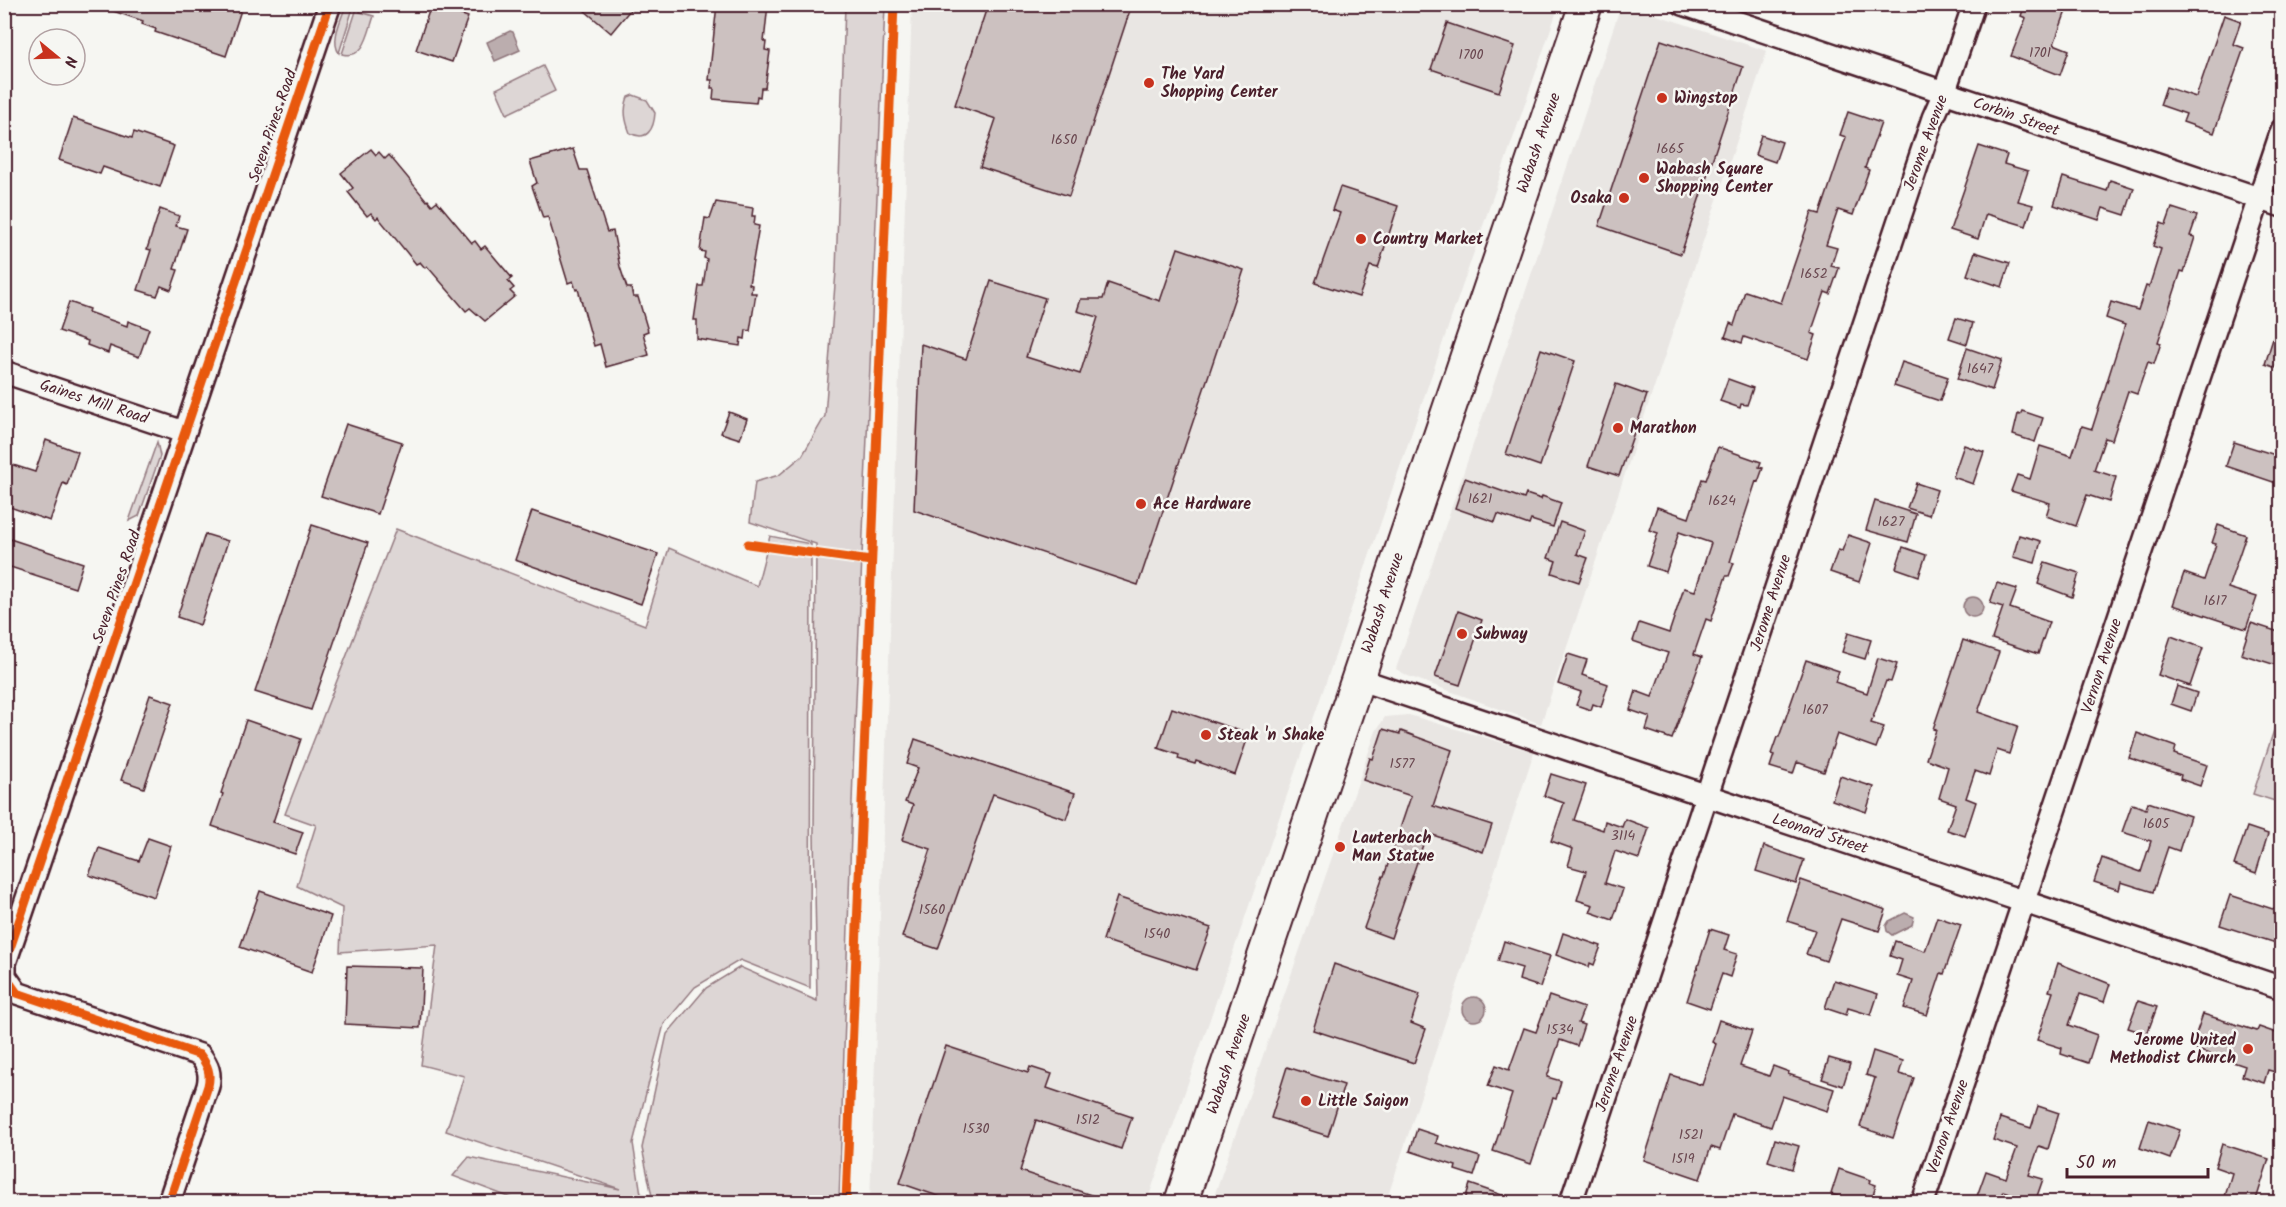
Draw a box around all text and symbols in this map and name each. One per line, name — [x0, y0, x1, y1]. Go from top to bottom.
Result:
north arrow — [27, 27, 87, 87]
house number: 1701 — [2029, 42, 2051, 64]
house number: 1700 — [1459, 44, 1483, 66]
text: N — [56, 53, 83, 70]
place label: The Yard Shopping Center — [1161, 62, 1279, 105]
street label: Seven Pines Road — [242, 65, 304, 186]
marker: The Yard Shopping Center — [1142, 76, 1156, 90]
place label: Wingstop — [1674, 86, 1738, 111]
street label: Wabash Avenue — [1510, 89, 1568, 197]
marker: Wingstop — [1655, 91, 1669, 105]
street label: Jerome Avenue — [1897, 91, 1955, 195]
street label: Corbin Street — [1969, 91, 2063, 144]
house number: 1650 — [1051, 129, 1077, 151]
house number: 1665 — [1656, 138, 1685, 160]
place label: Wabash Square Shopping Center — [1656, 157, 1774, 200]
marker: Wabash Square Shopping Center — [1637, 171, 1651, 185]
place label: Osaka — [1570, 186, 1612, 211]
marker: Osaka — [1617, 191, 1631, 205]
place label: Country Market — [1373, 227, 1484, 252]
marker: Country Market — [1354, 232, 1368, 246]
house number: 1652 — [1800, 263, 1828, 285]
house number: 1647 — [1967, 358, 1994, 380]
street label: Gaines Mill Road — [36, 373, 152, 432]
place label: Marathon — [1630, 416, 1697, 441]
marker: Marathon — [1611, 421, 1625, 435]
house number: 1621 — [1468, 488, 1492, 510]
house number: 1624 — [1708, 490, 1736, 512]
place label: Ace Hardware — [1153, 492, 1251, 517]
marker: Ace Hardware — [1134, 497, 1148, 511]
house number: 1627 — [1878, 511, 1905, 533]
street label: Seven Pines Road — [86, 526, 148, 647]
street label: Wabash Avenue — [1355, 549, 1411, 657]
street label: Jerome Avenue — [1744, 551, 1798, 655]
house number: 1617 — [2203, 590, 2227, 612]
street label: Vernon Avenue — [2075, 615, 2129, 717]
place label: Subway — [1474, 622, 1528, 647]
marker: Subway — [1455, 627, 1469, 641]
house number: 1607 — [1802, 699, 1828, 721]
place label: Steak 'n Shake — [1218, 723, 1324, 748]
marker: Steak 'n Shake — [1199, 728, 1213, 742]
house number: 1577 — [1390, 753, 1415, 775]
street label: Leonard Street — [1769, 807, 1872, 862]
house number: 1605 — [2143, 813, 2171, 835]
house number: 3114 — [1611, 825, 1636, 847]
place label: Lauterbach Man Statue — [1352, 826, 1434, 869]
marker: Lauterbach Man Statue — [1333, 840, 1347, 854]
house number: 1560 — [919, 899, 945, 921]
house number: 1540 — [1144, 923, 1170, 945]
street label: Wabash Avenue — [1200, 1010, 1258, 1118]
street label: Jerome Avenue — [1589, 1012, 1645, 1116]
house number: 1534 — [1546, 1019, 1574, 1041]
place label: Jerome United Methodist Church — [2110, 1028, 2236, 1071]
marker: Jerome United Methodist Church — [2241, 1042, 2255, 1056]
street label: Vernon Avenue — [1920, 1076, 1976, 1178]
place label: Little Saigon — [1318, 1089, 1409, 1114]
marker: Little Saigon — [1299, 1094, 1313, 1108]
house number: 1512 — [1076, 1109, 1100, 1131]
house number: 1530 — [963, 1118, 989, 1140]
house number: 1521 — [1679, 1124, 1703, 1146]
scale bar — [2067, 1141, 2208, 1179]
house number: 1519 — [1671, 1148, 1695, 1170]
text: 50 m — [2076, 1149, 2116, 1178]

